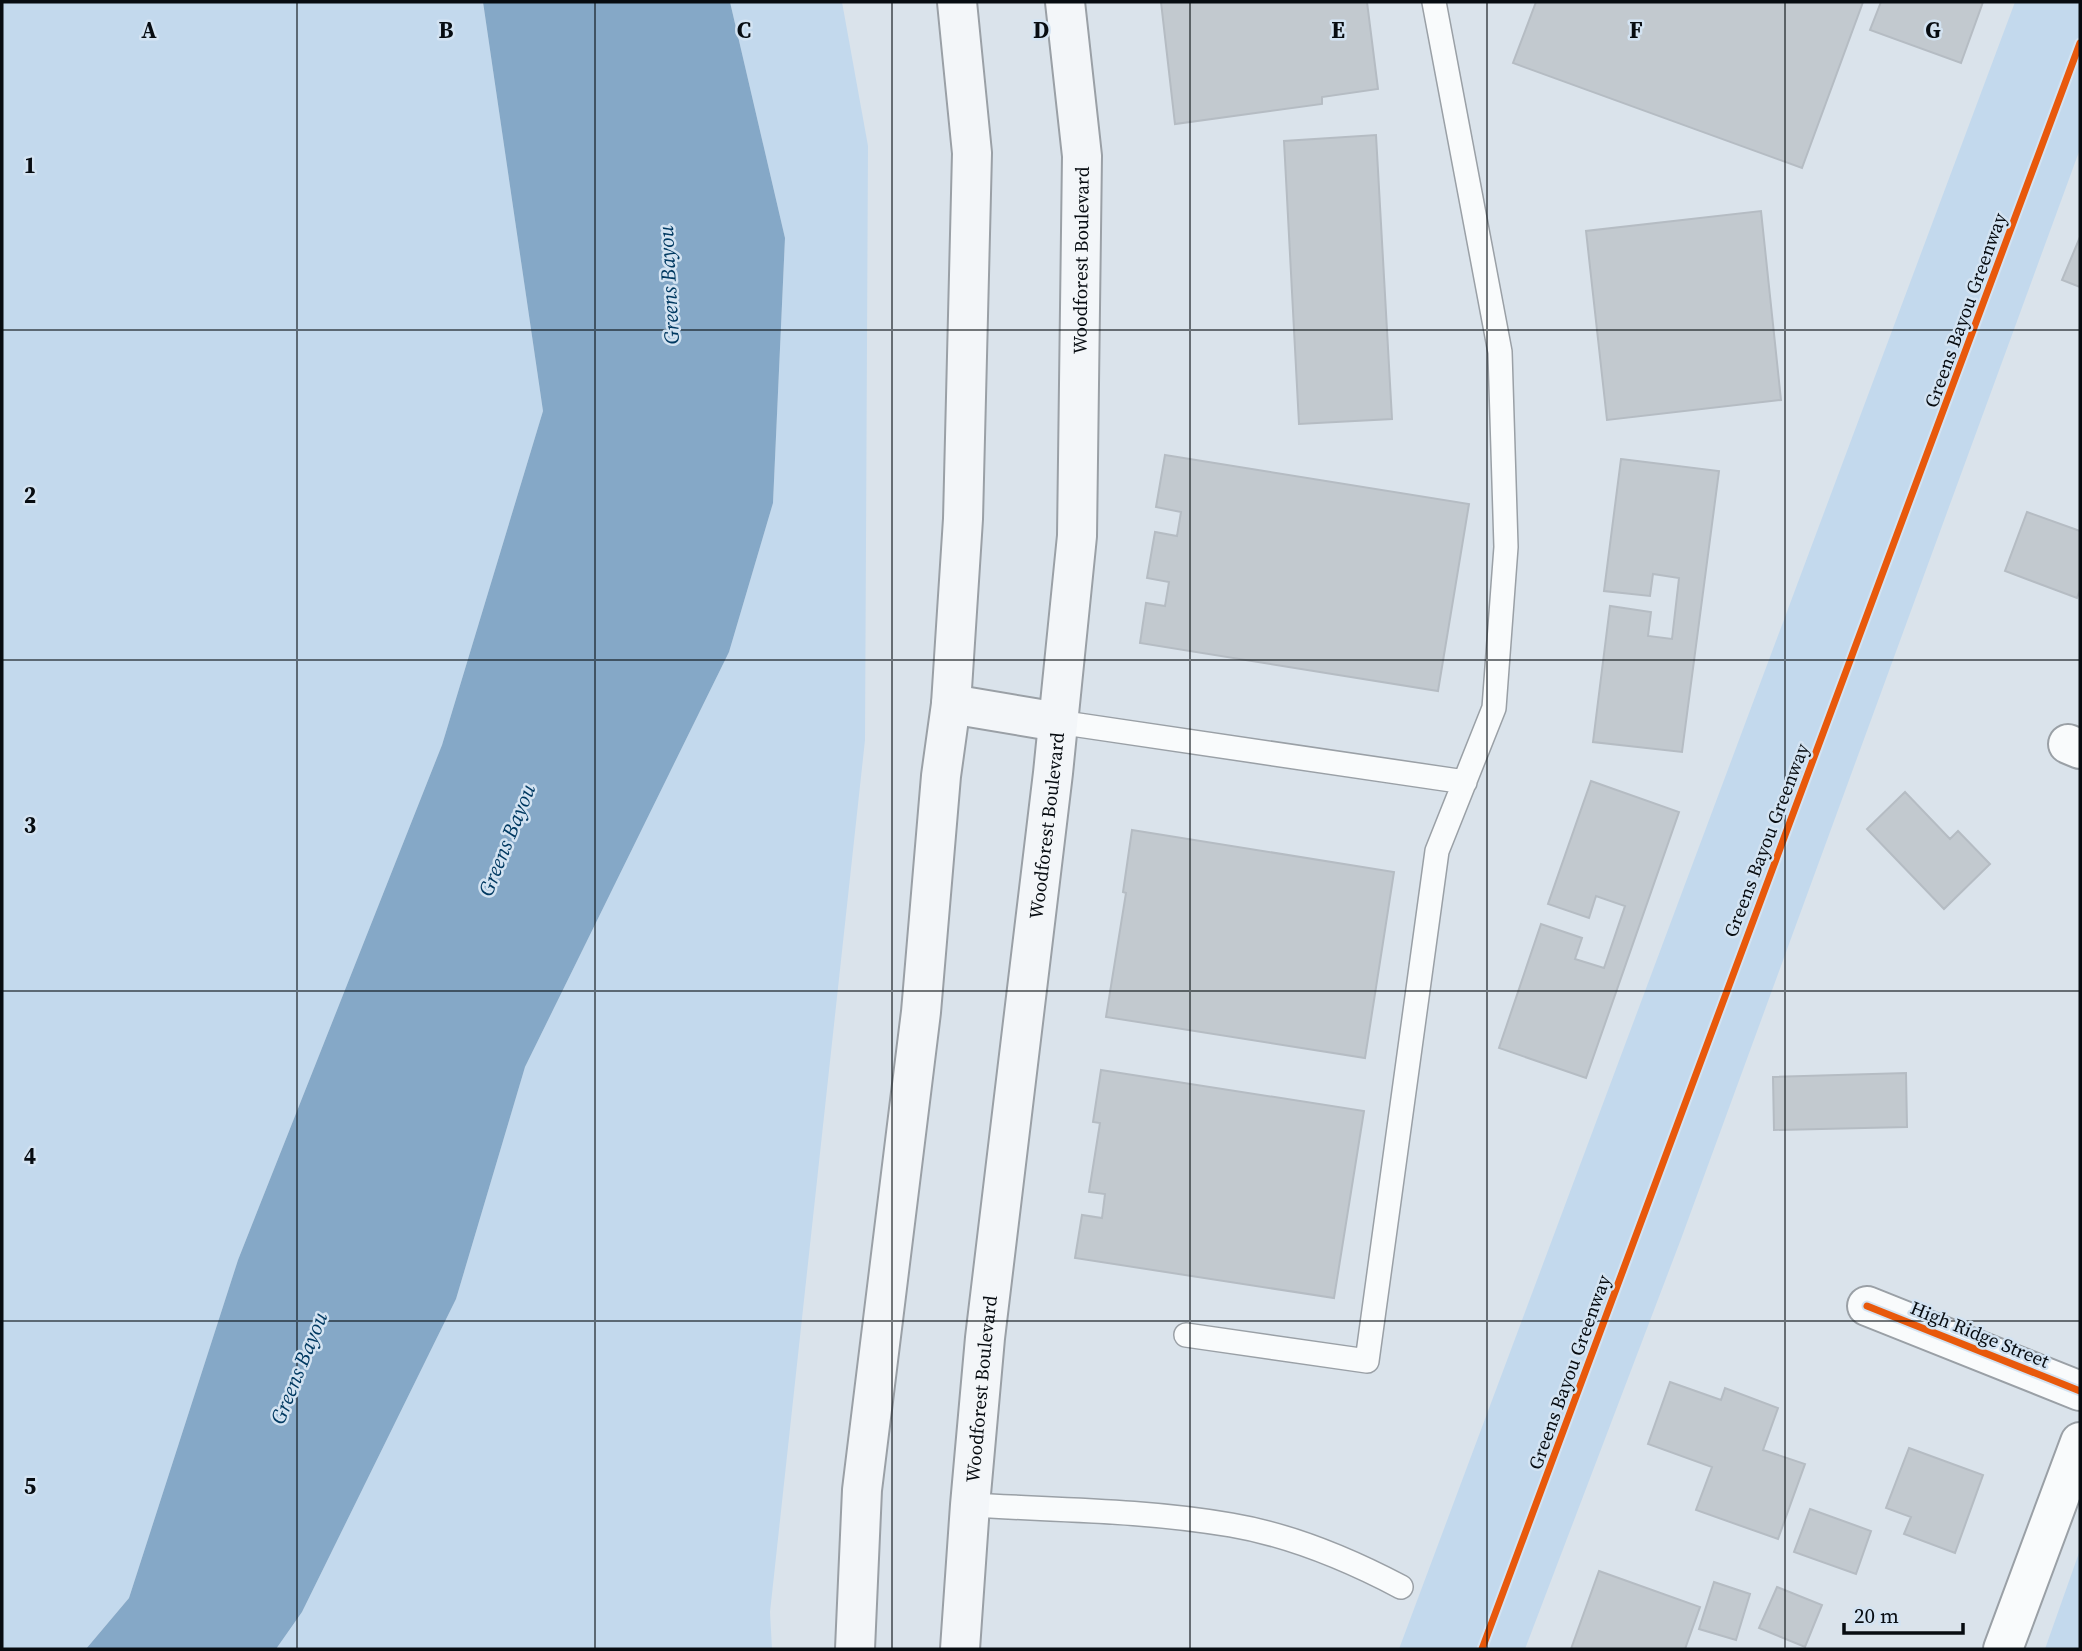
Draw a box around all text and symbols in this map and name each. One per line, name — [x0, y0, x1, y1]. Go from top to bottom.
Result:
text: A — [141, 14, 157, 46]
text: B — [439, 14, 454, 46]
text: C — [737, 14, 751, 46]
text: D — [1033, 14, 1049, 46]
text: E — [1331, 14, 1345, 46]
text: F — [1629, 14, 1643, 46]
text: G — [1925, 14, 1941, 46]
text: 1 — [24, 149, 36, 181]
street label: Woodforest Boulevard — [1066, 166, 1095, 354]
street label: Greens Bayou Greenway — [1918, 209, 2012, 411]
water label: Greens Bayou — [651, 225, 686, 345]
text: 2 — [24, 479, 36, 511]
street label: Woodforest Boulevard — [1023, 731, 1070, 921]
street label: Greens Bayou Greenway — [1717, 739, 1815, 941]
water label: Greens Bayou — [471, 779, 542, 900]
text: 3 — [24, 809, 36, 841]
text: 4 — [24, 1140, 36, 1172]
street label: Greens Bayou Greenway — [1522, 1271, 1616, 1473]
street label: Woodforest Boulevard — [959, 1294, 1003, 1484]
street label: High Ridge Street — [1907, 1294, 2054, 1374]
water label: Greens Bayou — [263, 1307, 334, 1428]
text: 5 — [24, 1470, 36, 1502]
scale bar — [1844, 1592, 1963, 1636]
text: 20 m — [1854, 1601, 1899, 1630]

